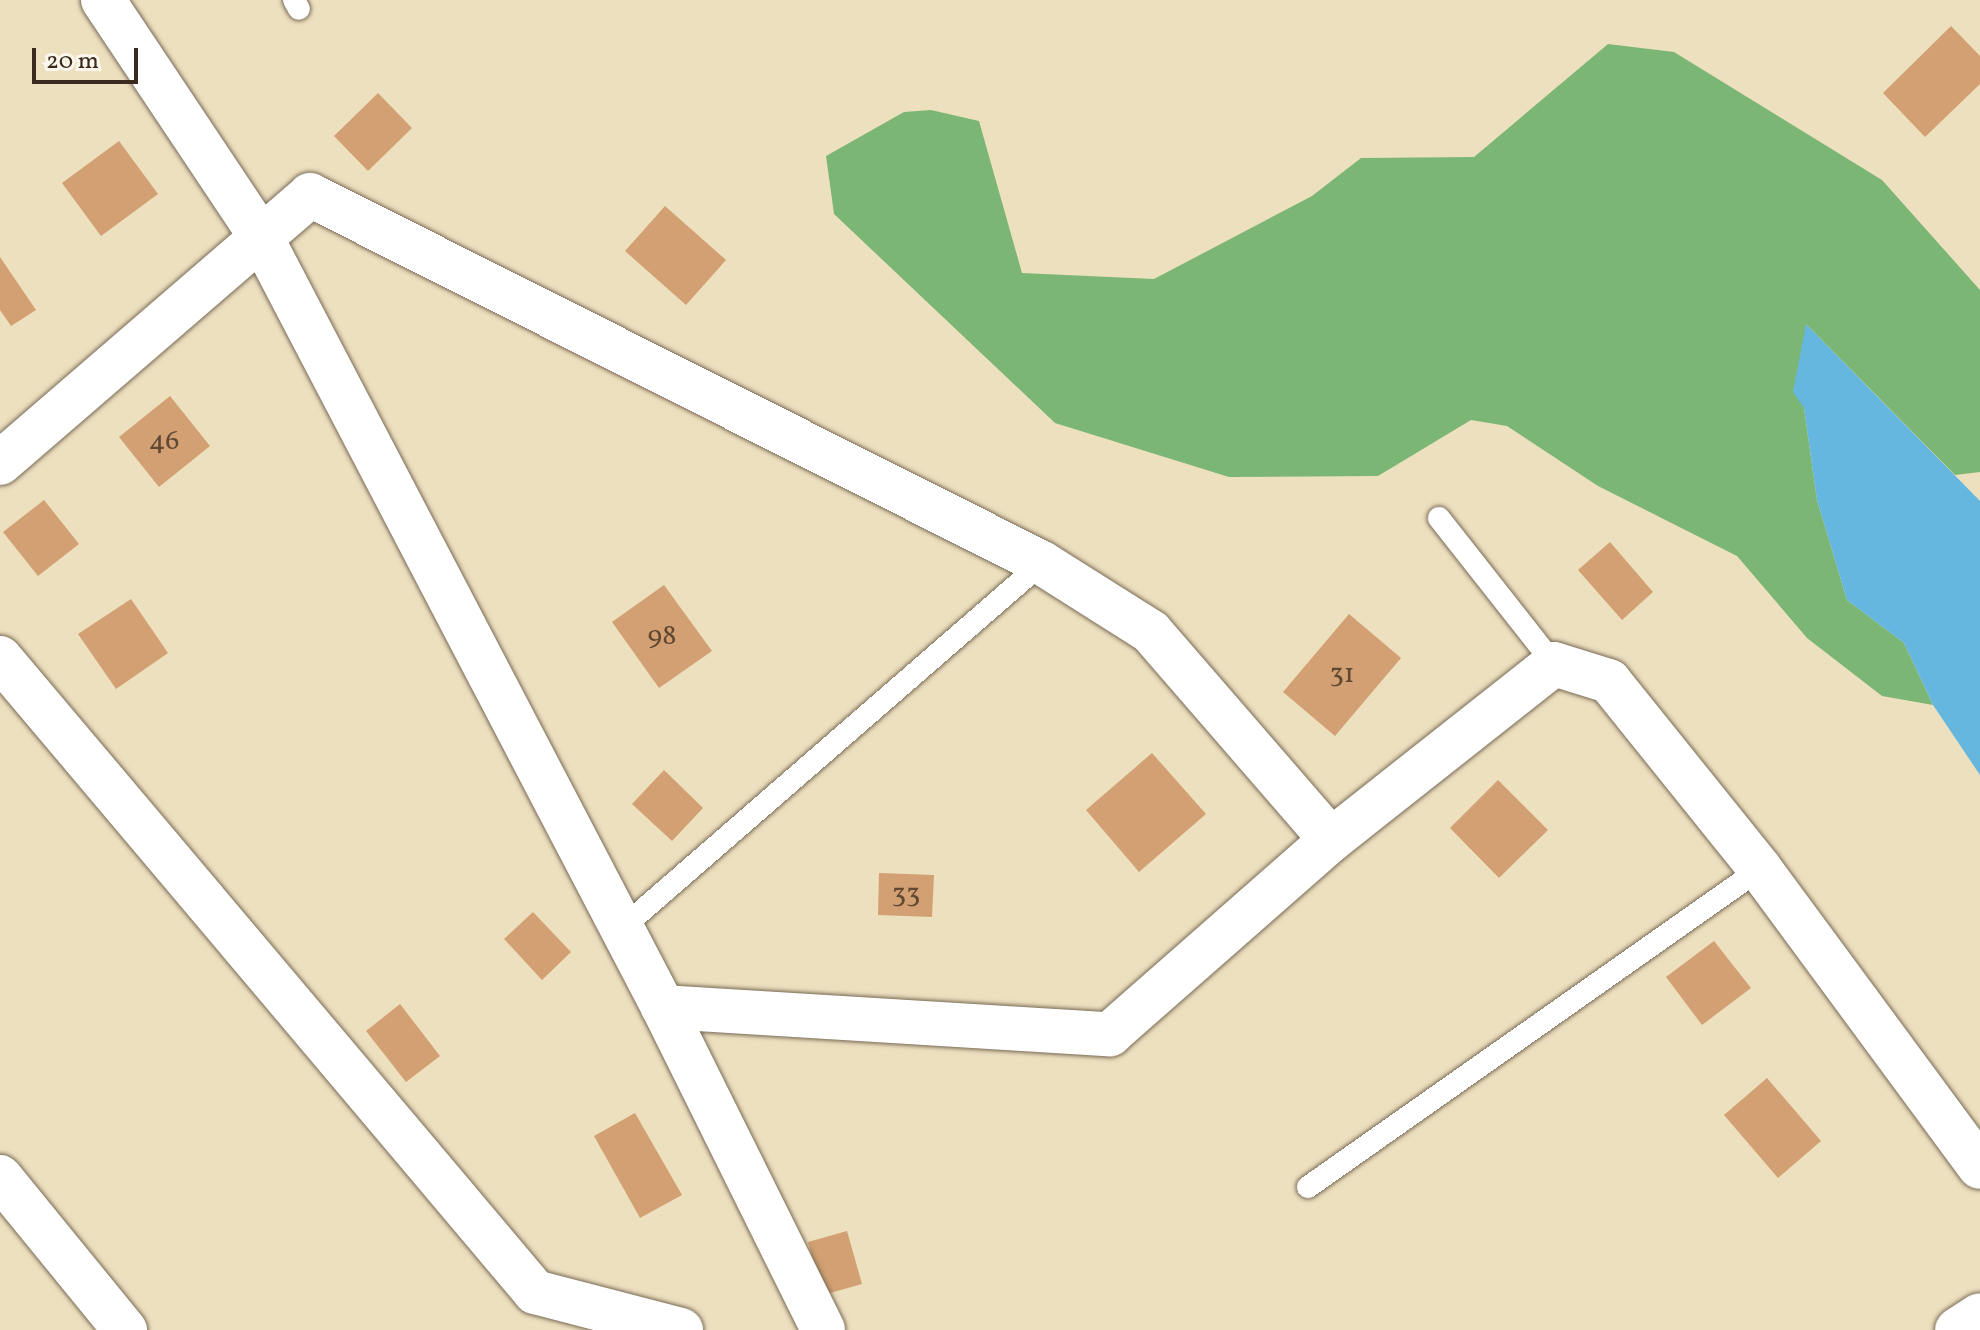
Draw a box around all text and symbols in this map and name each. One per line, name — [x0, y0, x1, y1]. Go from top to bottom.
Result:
scale bar — [36, 32, 142, 82]
text: 20 m — [46, 45, 99, 79]
house number: 46 — [149, 425, 179, 459]
house number: 98 — [648, 620, 676, 654]
house number: 31 — [1329, 658, 1355, 692]
house number: 33 — [892, 878, 920, 912]

